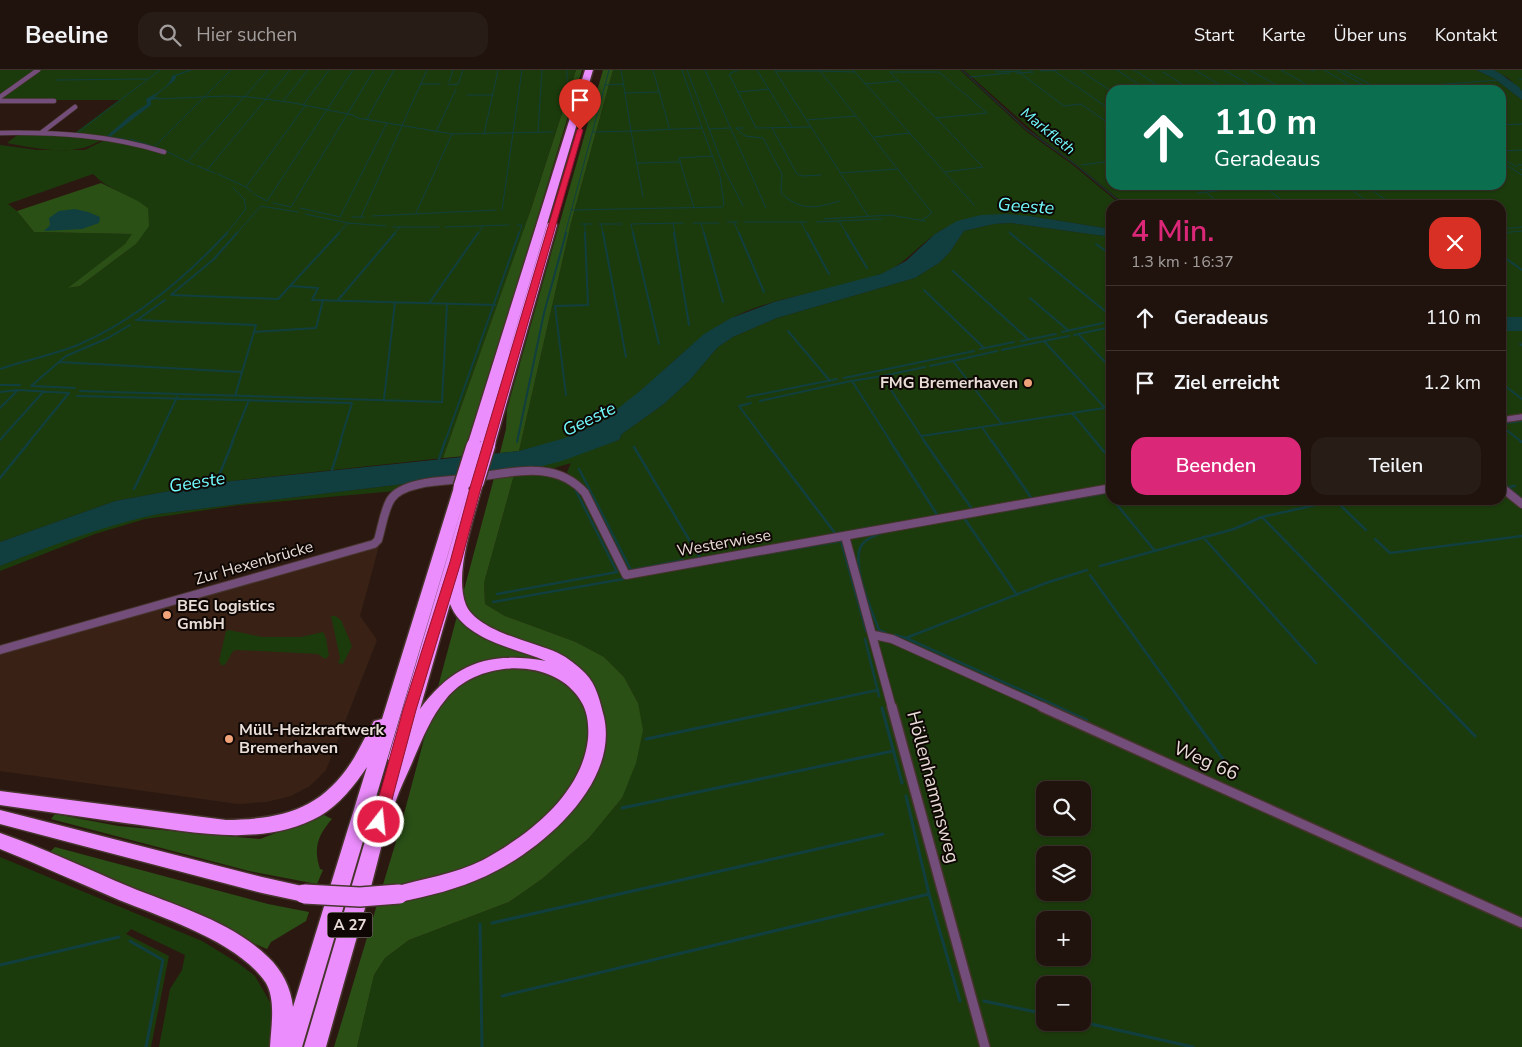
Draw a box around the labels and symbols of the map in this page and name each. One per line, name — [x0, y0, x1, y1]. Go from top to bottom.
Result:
pin — [559, 79, 601, 130]
water label: Markfleth — [1017, 103, 1079, 159]
water label: Geeste — [997, 192, 1055, 220]
place label: FMG Bremerhaven — [880, 372, 1018, 394]
marker: FMG Bremerhaven — [1022, 377, 1034, 389]
water label: Geeste — [558, 396, 620, 442]
water label: Geeste — [167, 466, 227, 498]
street label: Westerwiese — [675, 524, 773, 562]
street label: Zur Hexenbrücke — [192, 536, 316, 590]
place label: BEG logistics GmbH — [177, 595, 275, 635]
marker: BEG logistics GmbH — [161, 609, 173, 621]
street label: Höllenhammsweg — [900, 708, 966, 866]
place label: Müll-Heizkraftwerk Bremerhaven — [239, 719, 385, 759]
marker: Müll-Heizkraftwerk Bremerhaven — [223, 733, 235, 745]
street label: Weg 66 — [1169, 735, 1243, 787]
position arrow — [352, 795, 404, 847]
road number: A 27 — [328, 912, 372, 938]

